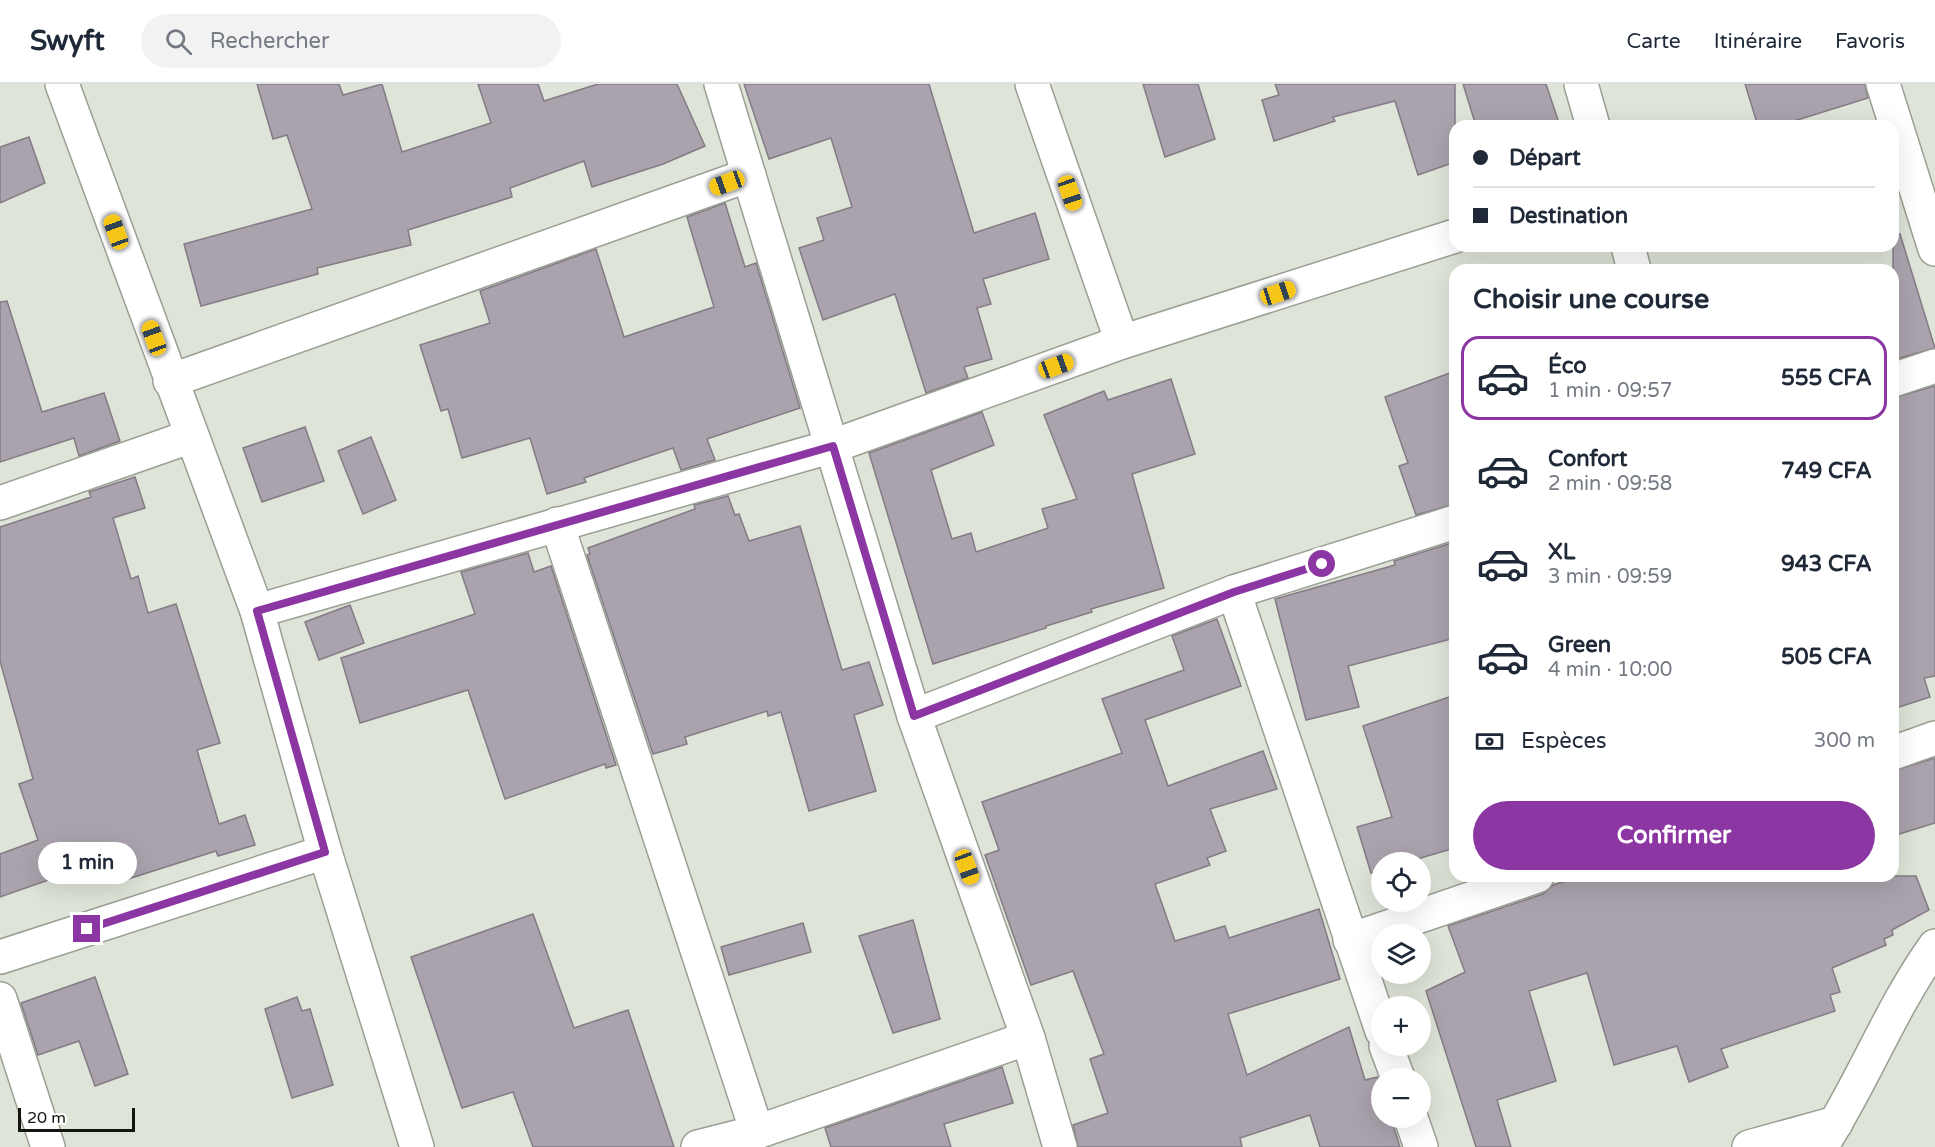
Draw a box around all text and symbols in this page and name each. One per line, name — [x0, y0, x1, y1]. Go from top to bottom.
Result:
search box — [141, 14, 561, 68]
text: Swyft — [30, 24, 105, 58]
icon: search — [162, 25, 195, 58]
text: Rechercher — [210, 28, 329, 54]
text: Carte — [1627, 29, 1681, 54]
text: Itinéraire — [1714, 29, 1802, 54]
text: Favoris — [1835, 29, 1905, 54]
text: Départ — [1509, 145, 1581, 171]
car — [707, 168, 747, 198]
car — [1056, 173, 1084, 213]
text: Destination — [1509, 203, 1628, 229]
car — [101, 212, 131, 252]
car — [1258, 279, 1298, 307]
text: Choisir une course — [1473, 283, 1709, 316]
car — [139, 318, 169, 358]
car — [1036, 351, 1076, 381]
icon: car — [1476, 351, 1530, 405]
text: Éco — [1548, 353, 1587, 379]
text: 555 CFA — [1781, 365, 1872, 391]
text: 1 min · 09:57 — [1548, 379, 1672, 403]
icon: car — [1476, 444, 1530, 498]
text: Confort — [1548, 446, 1627, 472]
text: 749 CFA — [1781, 458, 1872, 484]
text: 2 min · 09:58 — [1548, 472, 1672, 496]
icon: car — [1476, 537, 1530, 591]
text: XL — [1548, 539, 1575, 565]
route start — [1308, 550, 1335, 577]
text: 943 CFA — [1781, 551, 1872, 577]
text: 3 min · 09:59 — [1548, 565, 1672, 589]
icon: car — [1476, 630, 1530, 684]
text: Green — [1548, 632, 1611, 658]
text: 505 CFA — [1781, 644, 1872, 670]
text: 4 min · 10:00 — [1548, 658, 1672, 682]
icon: cash — [1473, 725, 1506, 758]
text: Espèces — [1521, 728, 1606, 754]
text: 300 m — [1814, 729, 1875, 753]
button: Confirmer — [1473, 801, 1875, 870]
callout: 1 min — [38, 842, 136, 884]
car — [952, 847, 982, 887]
text: 1 min — [61, 851, 114, 875]
map controls — [1371, 852, 1431, 1128]
button: locate — [1371, 852, 1431, 912]
route end — [73, 915, 100, 942]
button: layers — [1371, 924, 1431, 984]
button: + — [1371, 996, 1431, 1056]
button: − — [1371, 1068, 1431, 1128]
scale bar — [18, 1105, 135, 1132]
text: 20 m — [27, 1108, 66, 1128]

